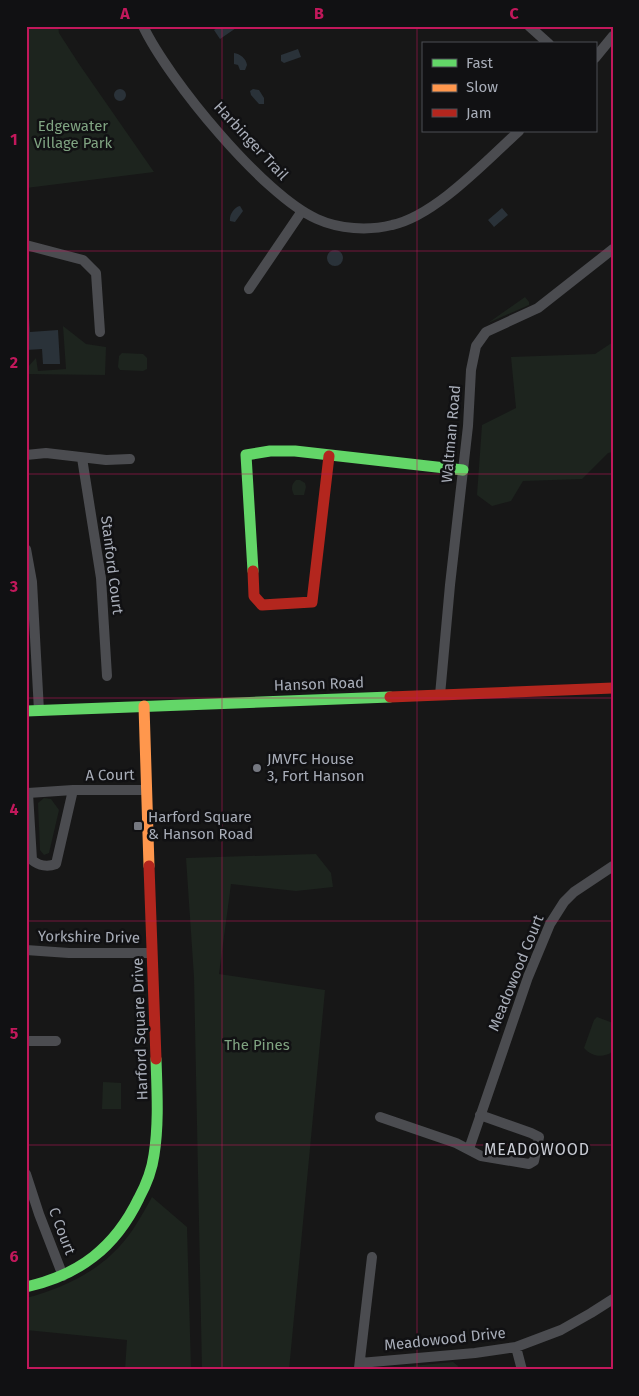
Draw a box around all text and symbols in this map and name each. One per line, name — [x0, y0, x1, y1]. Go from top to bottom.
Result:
text: A — [119, 4, 130, 23]
text: B — [314, 4, 324, 23]
text: C — [509, 4, 519, 23]
legend — [422, 42, 596, 132]
text: Fast — [466, 54, 493, 72]
text: Slow — [466, 78, 498, 96]
street label: Harbinger Trail — [210, 98, 292, 184]
text: Jam — [466, 104, 492, 122]
park label: Edgewater Village Park — [34, 117, 113, 152]
text: 1 — [10, 130, 18, 149]
text: 2 — [10, 353, 18, 372]
street label: Waltman Road — [438, 384, 464, 484]
street label: Stanford Court — [97, 515, 127, 616]
text: 3 — [9, 577, 18, 596]
street label: Hanson Road — [274, 673, 364, 695]
place label: JMVFC House 3, Fort Hanson — [267, 750, 365, 785]
marker: JMVFC House 3, Fort Hanson — [251, 762, 263, 774]
street label: A Court — [85, 766, 135, 784]
text: 4 — [9, 800, 19, 819]
place label: Harford Square & Hanson Road — [148, 808, 253, 843]
marker: Harford Square & Hanson Road — [132, 820, 144, 832]
street label: Meadowood Court — [485, 912, 548, 1034]
street label: Yorkshire Drive — [38, 927, 140, 947]
street label: Harford Square Drive — [129, 957, 151, 1101]
text: 5 — [10, 1024, 19, 1043]
park label: The Pines — [224, 1036, 290, 1054]
district label: MEADOWOOD — [484, 1140, 590, 1159]
street label: C Court — [45, 1205, 79, 1258]
text: 6 — [9, 1247, 19, 1266]
street label: Meadowood Drive — [383, 1324, 507, 1354]

